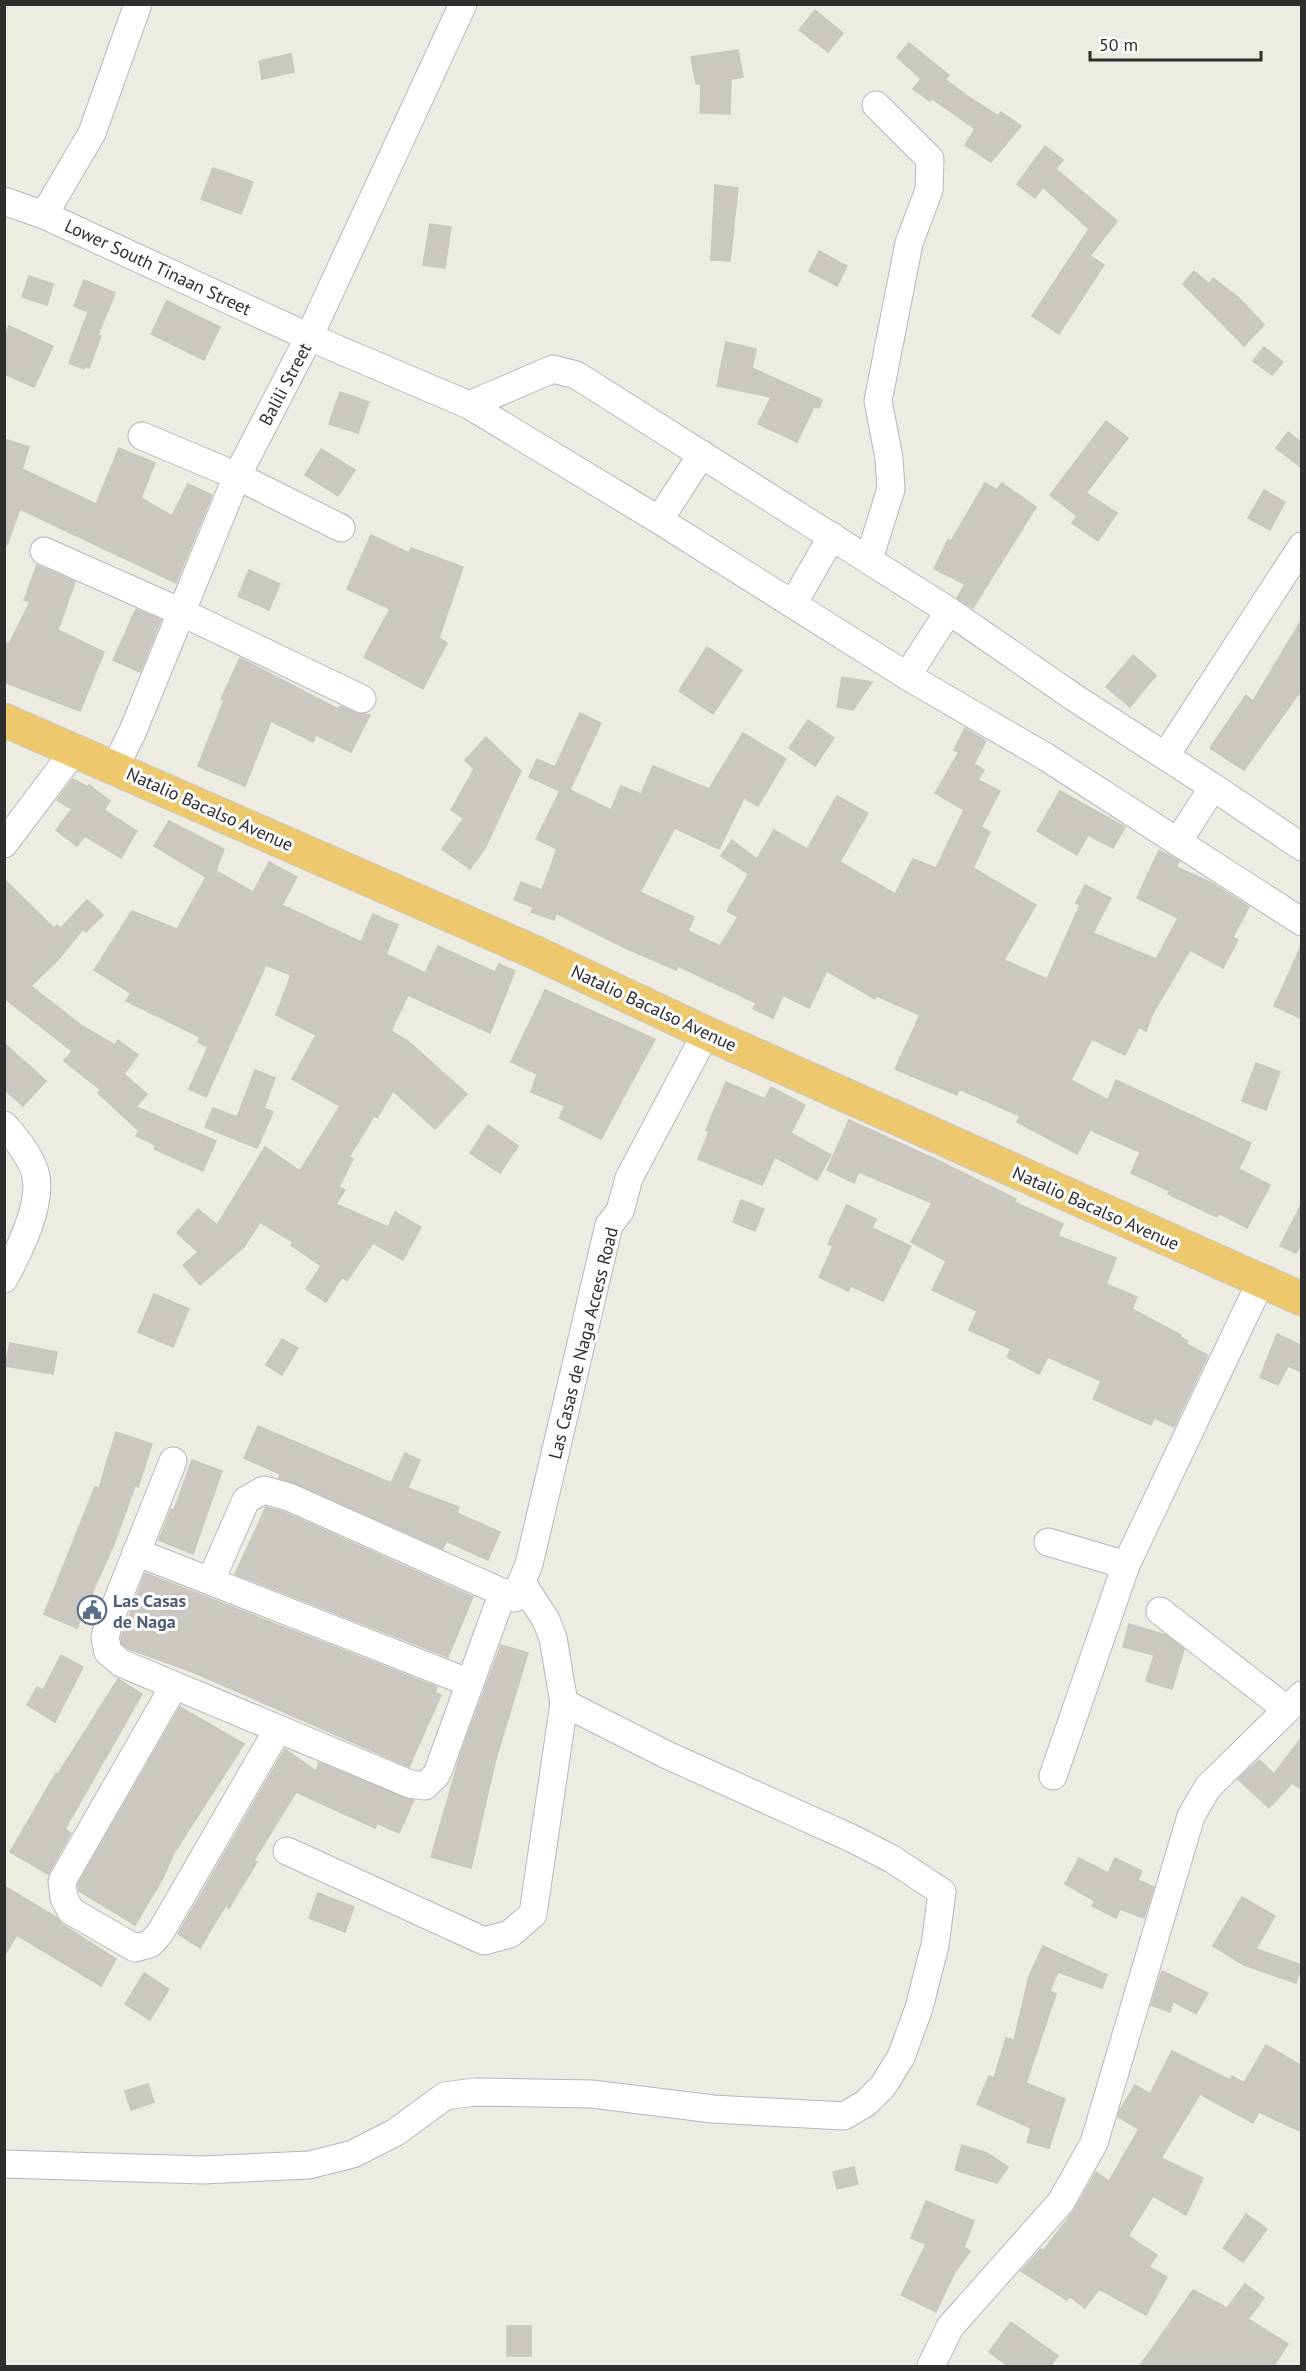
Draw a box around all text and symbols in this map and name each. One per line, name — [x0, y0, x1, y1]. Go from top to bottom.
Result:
scale bar — [1090, 24, 1261, 62]
text: 50 m — [1099, 33, 1138, 56]
street label: Lower South Tinaan Street — [61, 214, 255, 320]
street label: Balili Street — [254, 339, 316, 429]
street label: Natalio Bacalso Avenue — [123, 762, 297, 856]
street label: Natalio Bacalso Avenue — [568, 960, 740, 1056]
street label: Natalio Bacalso Avenue — [1009, 1161, 1183, 1255]
street label: Las Casas de Naga Access Road — [543, 1225, 623, 1461]
place label: Las Casas de Naga — [113, 1589, 186, 1633]
public building icon: Las Casas de Naga — [76, 1594, 108, 1626]

